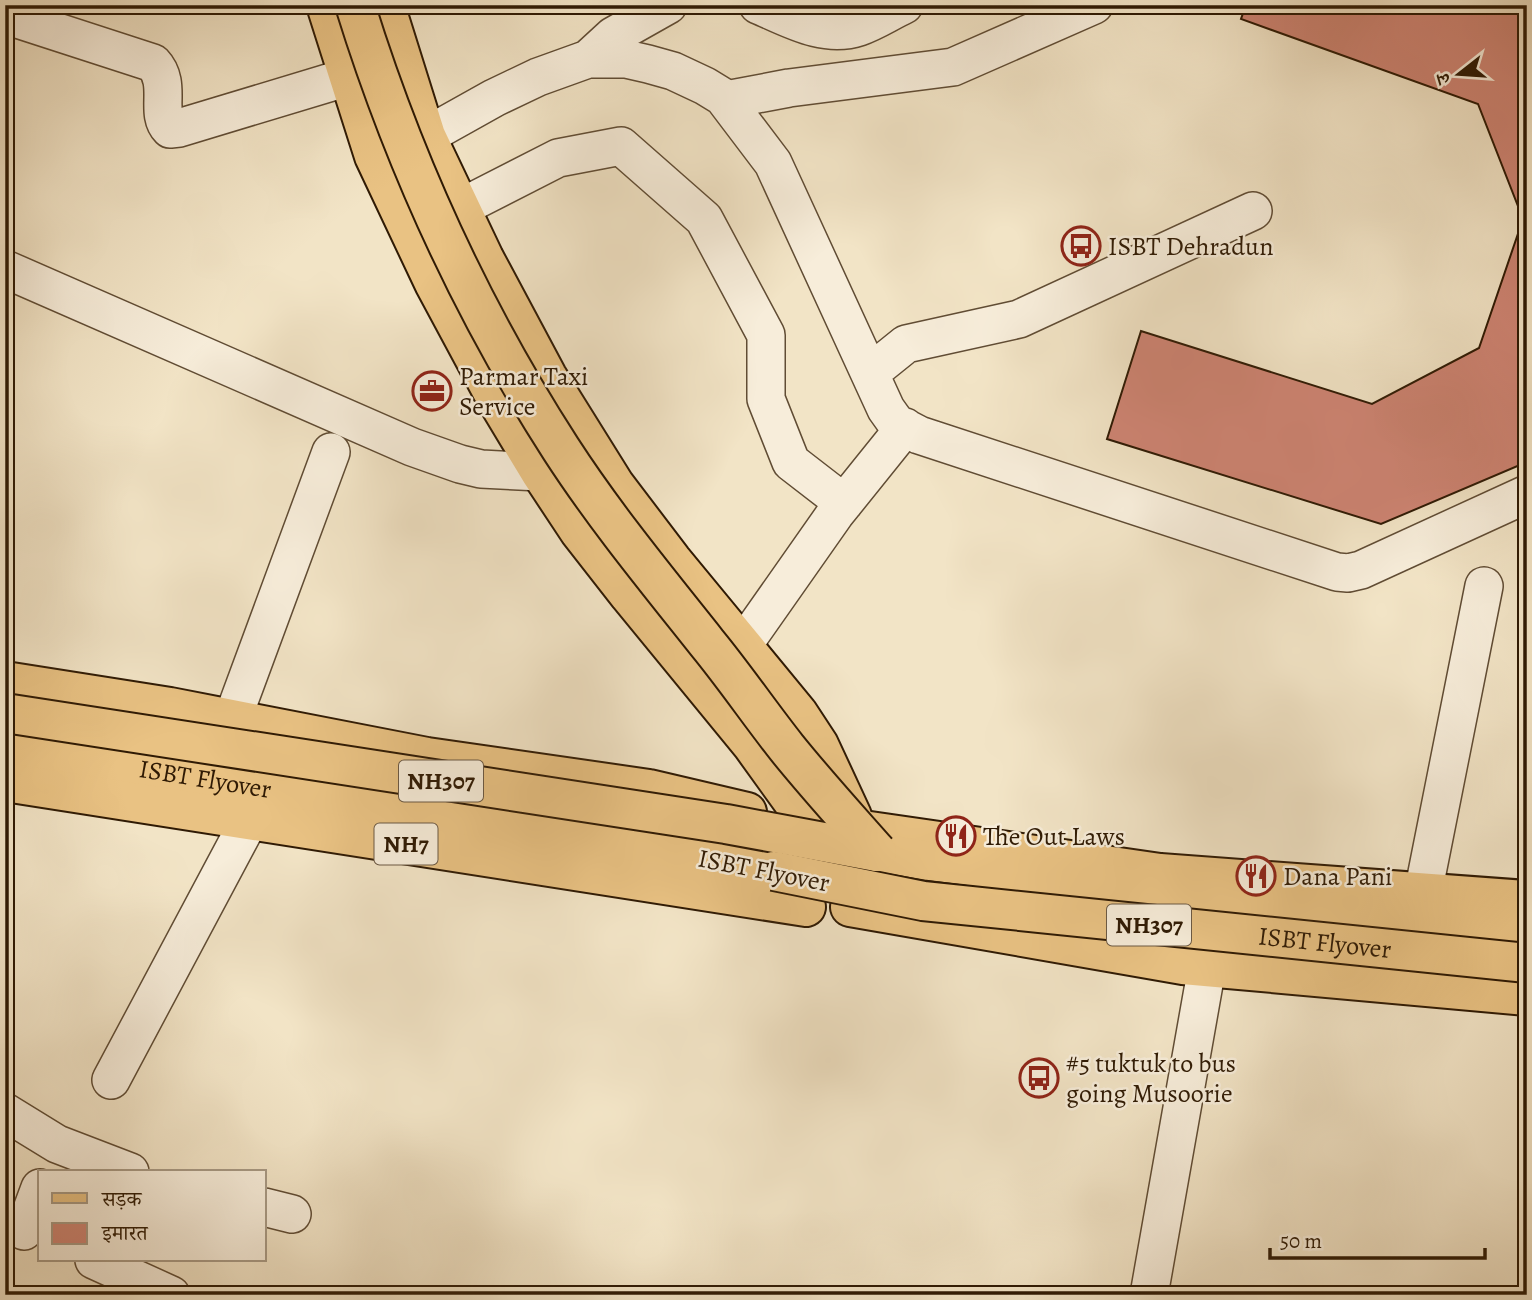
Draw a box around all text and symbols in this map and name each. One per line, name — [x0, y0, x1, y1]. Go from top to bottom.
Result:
north arrow — [1424, 38, 1494, 108]
text: उ — [1429, 69, 1458, 89]
bus stop icon: ISBT Dehradun — [1060, 225, 1102, 267]
place label: ISBT Dehradun — [1108, 229, 1273, 264]
place label: Parmar Taxi Service — [459, 359, 588, 424]
office icon: Parmar Taxi Service — [411, 370, 453, 412]
street label: ISBT Flyover — [136, 751, 274, 807]
road number: NH307 — [399, 760, 483, 802]
restaurant icon: The Out Laws — [935, 815, 977, 857]
place label: The Out Laws — [983, 819, 1125, 854]
road number: NH7 — [374, 824, 438, 864]
street label: ISBT Flyover — [695, 841, 833, 900]
restaurant icon: Dana Pani — [1235, 855, 1277, 897]
place label: Dana Pani — [1283, 859, 1392, 894]
road number: NH307 — [1107, 904, 1191, 945]
street label: ISBT Flyover — [1257, 919, 1393, 967]
place label: #5 tuktuk to bus going Musoorie — [1066, 1046, 1236, 1111]
bus stop icon: #5 tuktuk to bus going Musoorie — [1018, 1057, 1060, 1099]
legend — [38, 1170, 266, 1262]
text: सड़क — [101, 1185, 142, 1213]
scale bar — [1270, 1216, 1485, 1260]
text: इमारत — [101, 1219, 149, 1247]
text: 50 m — [1280, 1227, 1322, 1255]

